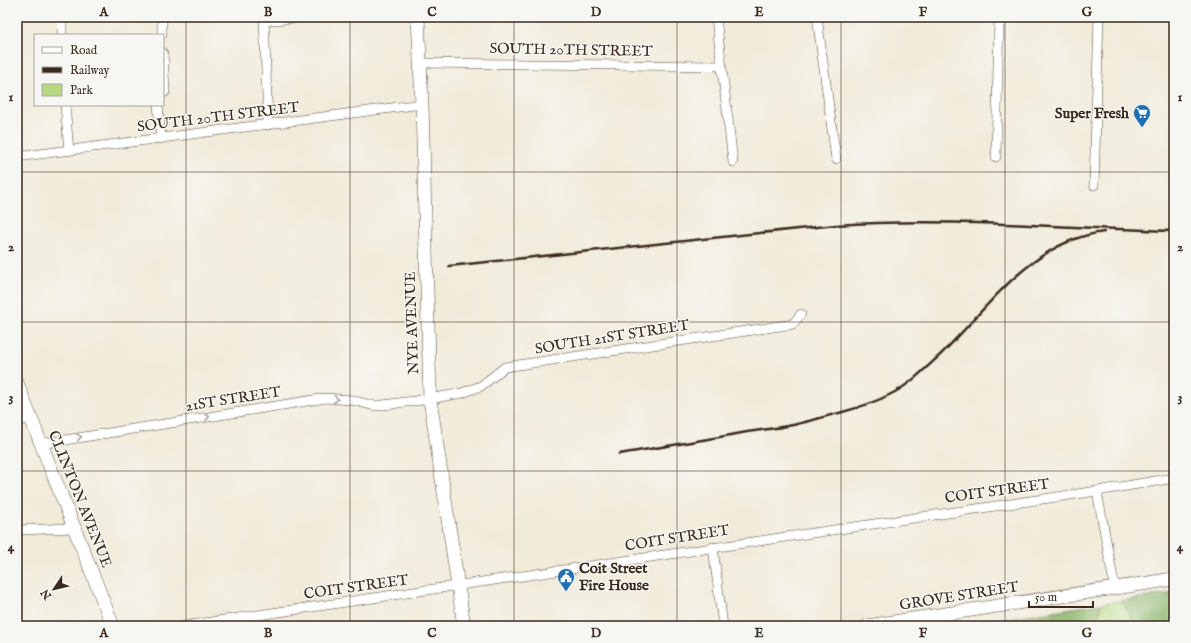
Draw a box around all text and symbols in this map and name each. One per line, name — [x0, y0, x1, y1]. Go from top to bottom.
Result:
text: A — [99, 4, 110, 21]
text: B — [264, 4, 273, 21]
text: C — [427, 4, 437, 21]
text: D — [591, 4, 602, 21]
text: E — [754, 4, 764, 21]
text: F — [919, 4, 928, 21]
text: G — [1082, 4, 1093, 21]
legend — [34, 34, 164, 106]
street label: SOUTH 20TH STREET — [489, 39, 653, 61]
text: Road — [70, 43, 98, 58]
text: Railway — [70, 63, 109, 78]
text: Park — [70, 83, 93, 98]
text: 1 — [9, 89, 14, 106]
text: 1 — [1178, 89, 1183, 106]
street label: SOUTH 20TH STREET — [136, 98, 300, 136]
supermarket icon: Super Fresh — [1132, 103, 1152, 128]
place label: Super Fresh — [1055, 104, 1130, 123]
text: 2 — [8, 239, 14, 256]
text: 2 — [1177, 239, 1183, 256]
street label: NYE AVENUE — [401, 271, 423, 375]
street label: SOUTH 21ST STREET — [533, 315, 691, 359]
street label: 21ST STREET — [184, 382, 282, 416]
text: 3 — [9, 389, 14, 406]
text: 3 — [1178, 389, 1183, 406]
one-way arrow — [333, 394, 339, 403]
one-way arrow — [204, 413, 210, 422]
street label: CLINTON AVENUE — [44, 428, 116, 570]
one-way arrow — [76, 433, 82, 442]
street label: COIT STREET — [944, 474, 1051, 508]
street label: COIT STREET — [624, 520, 731, 556]
text: 4 — [8, 539, 15, 556]
text: 4 — [1177, 539, 1184, 556]
place label: Coit Street Fire House — [579, 559, 649, 595]
public building icon: Coit Street Fire House — [556, 567, 576, 592]
north arrow — [34, 569, 74, 609]
street label: COIT STREET — [303, 570, 410, 604]
street label: GROVE STREET — [898, 577, 1020, 615]
scale bar — [1029, 583, 1093, 609]
text: N — [38, 586, 56, 603]
text: 50 m — [1035, 590, 1057, 605]
text: A — [99, 625, 110, 642]
text: B — [264, 625, 273, 642]
text: C — [427, 625, 437, 642]
text: D — [591, 625, 602, 642]
text: E — [754, 625, 764, 642]
text: F — [919, 625, 928, 642]
text: G — [1082, 625, 1093, 642]

